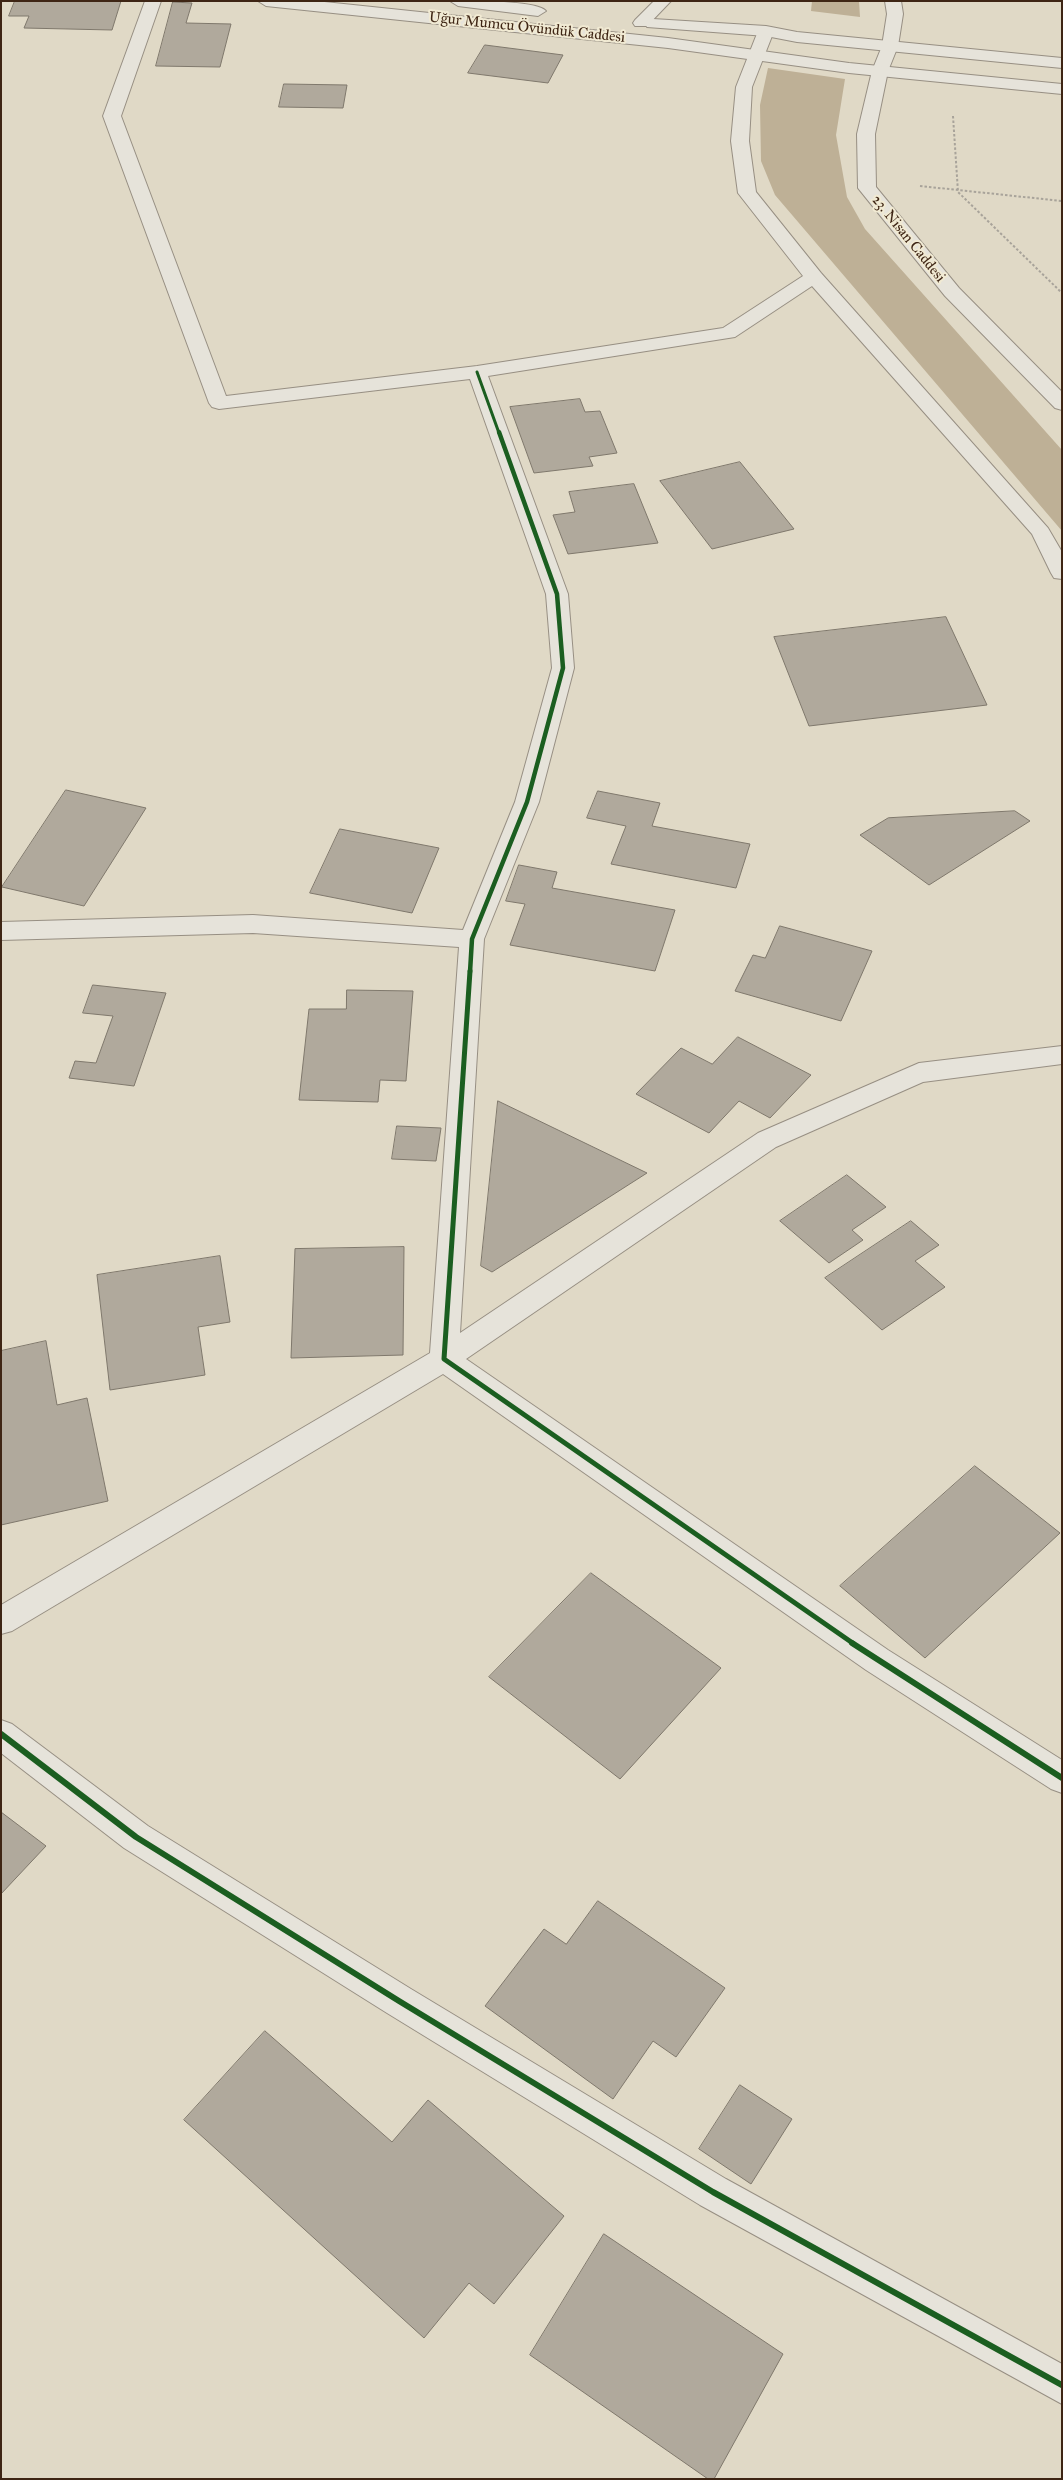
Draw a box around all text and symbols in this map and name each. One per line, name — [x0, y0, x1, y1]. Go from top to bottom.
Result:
street label: Uğur Mumcu Övündük Caddesi — [428, 9, 626, 47]
street label: 23. Nisan Caddesi — [867, 192, 949, 286]

